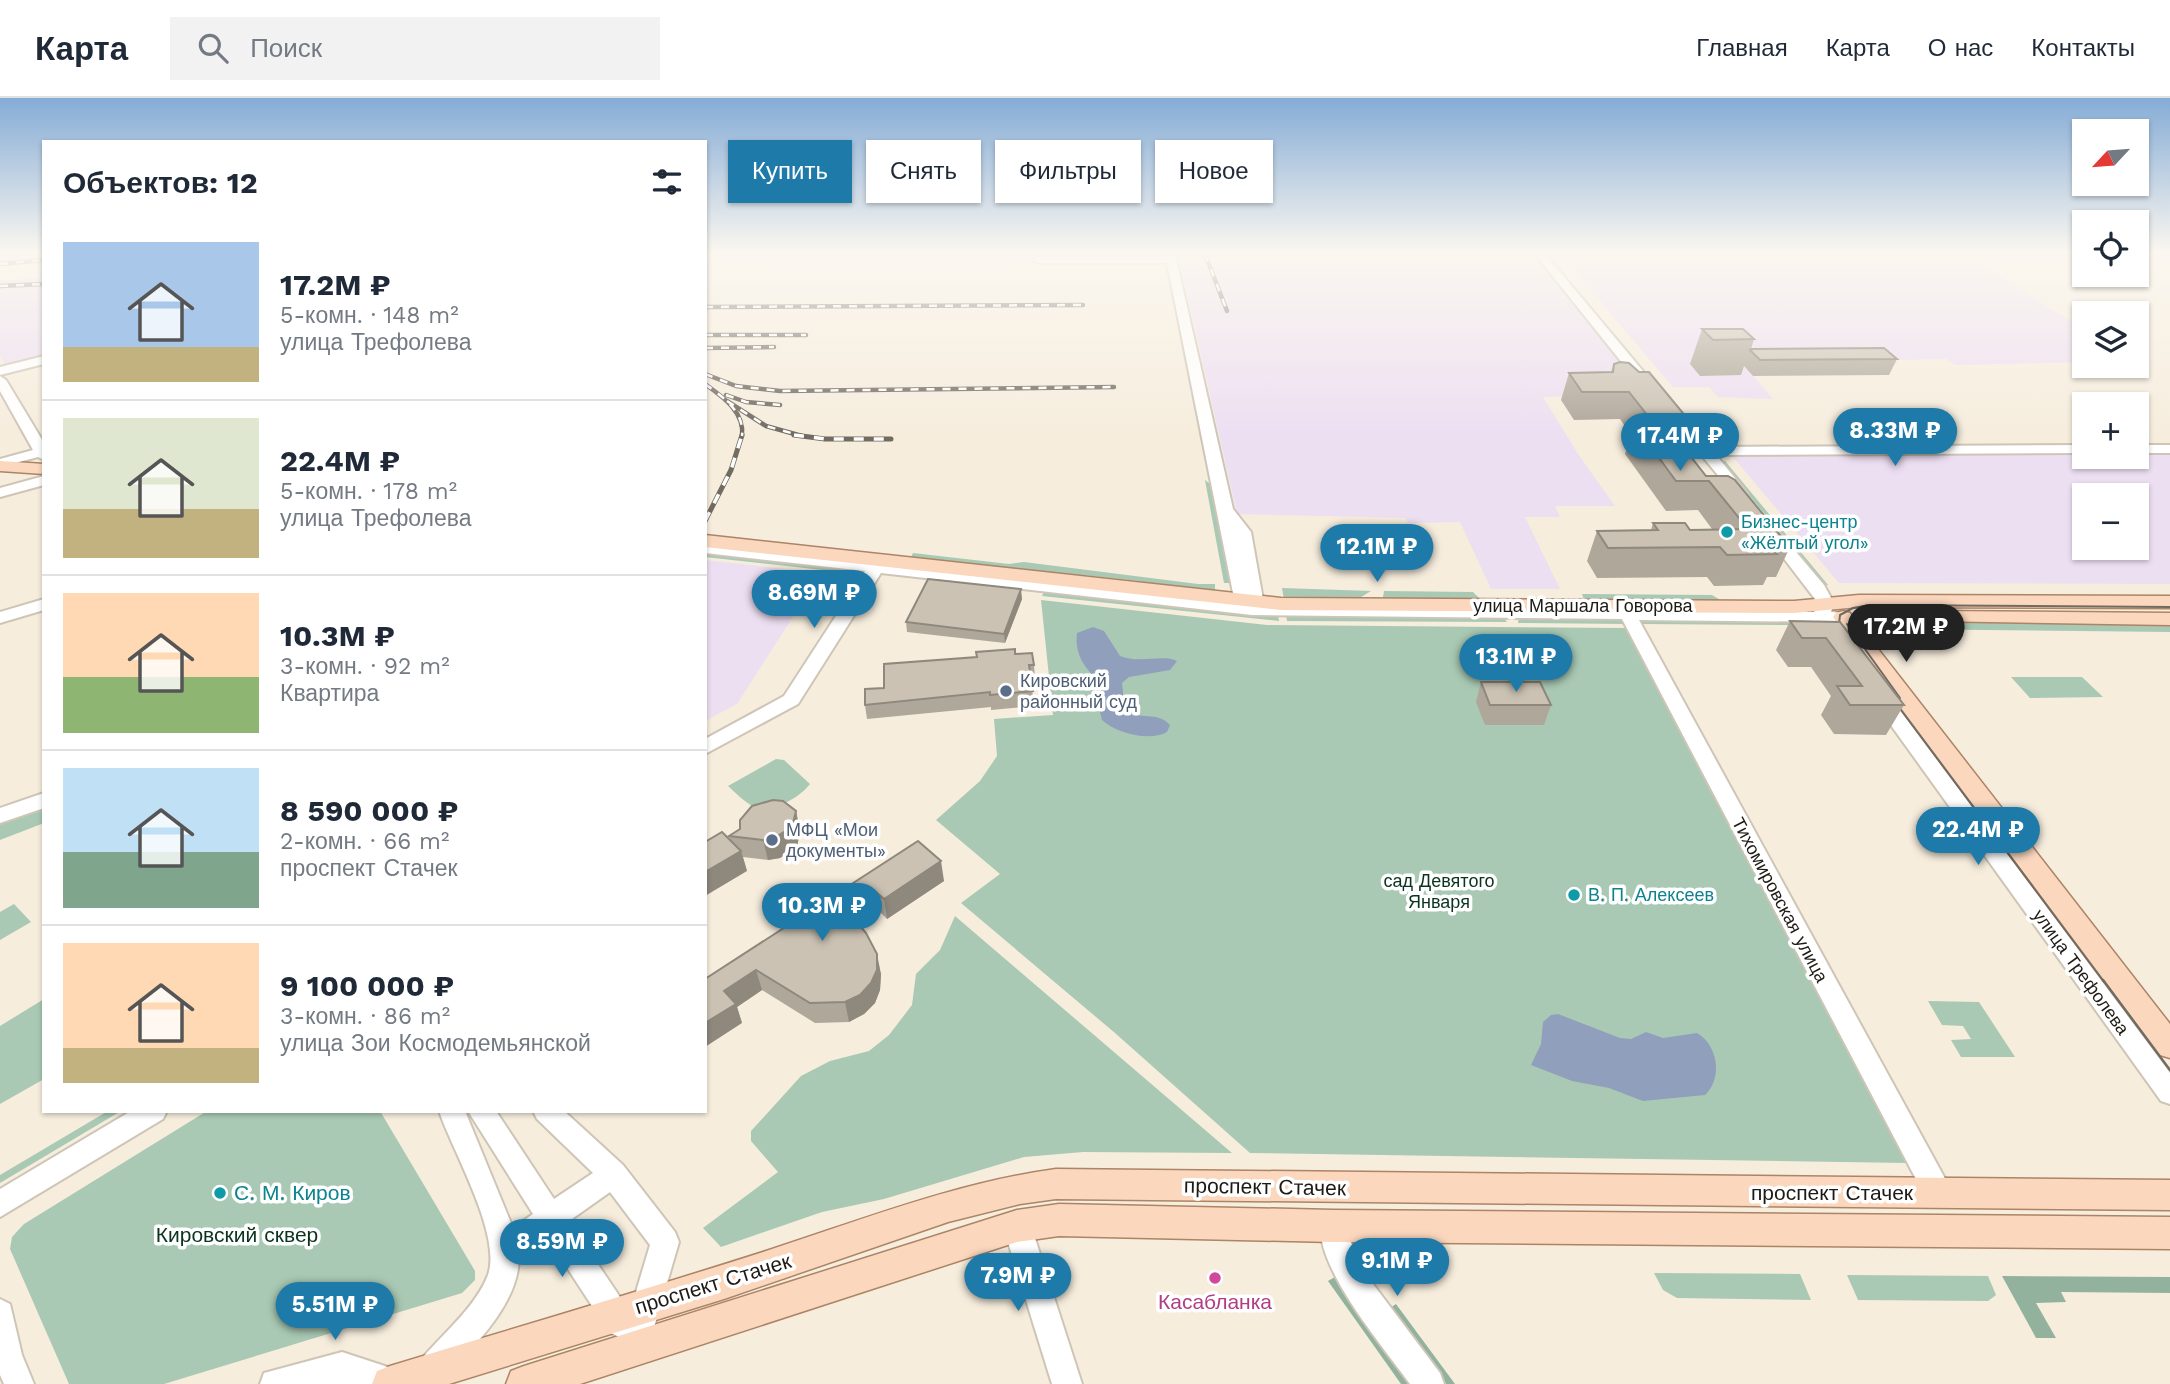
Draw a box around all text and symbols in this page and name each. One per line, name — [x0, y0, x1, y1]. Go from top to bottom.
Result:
search box — [170, 17, 660, 80]
text: Карта — [35, 29, 128, 68]
icon: search — [194, 29, 232, 67]
text: Поиск — [250, 33, 322, 63]
text: Главная — [1696, 34, 1788, 62]
text: Карта — [1826, 34, 1890, 62]
text: О нас — [1928, 34, 1993, 62]
text: Контакты — [2031, 34, 2135, 62]
north arrow — [2072, 119, 2149, 196]
map controls — [2072, 119, 2149, 560]
chip: Купить — [728, 140, 852, 203]
chip: Снять — [866, 140, 981, 203]
chip: Фильтры — [995, 140, 1141, 203]
chip: Новое — [1155, 140, 1273, 203]
icon: filters — [648, 163, 686, 201]
text: Объектов: 12 — [63, 165, 258, 200]
button: locate — [2072, 210, 2149, 287]
text: 17.2M ₽ — [280, 267, 391, 302]
icon: home — [119, 270, 203, 354]
button: layers — [2072, 301, 2149, 378]
text: 5-комн. · 148 m² — [280, 302, 459, 329]
text: улица Трефолева — [280, 329, 472, 356]
button: + — [2072, 392, 2149, 469]
pin: 8.33M ₽ — [1830, 408, 1960, 468]
pin: 17.4M ₽ — [1615, 414, 1745, 473]
text: 8.33M ₽ — [1849, 417, 1941, 444]
text: 17.4M ₽ — [1637, 422, 1723, 449]
text: 22.4M ₽ — [280, 443, 400, 478]
icon: home — [119, 446, 203, 530]
text: 5-комн. · 178 m² — [280, 478, 457, 505]
button: − — [2072, 483, 2149, 560]
text: улица Трефолева — [280, 505, 472, 532]
place label: Бизнес-центр «Жёлтый угол» — [1741, 511, 1869, 553]
pin: 12.1M ₽ — [1312, 524, 1442, 584]
marker: Бизнес-центр «Жёлтый угол» — [1719, 524, 1735, 540]
text: 12.1M ₽ — [1336, 533, 1418, 560]
pin: 8.69M ₽ — [749, 570, 879, 630]
text: 8.69M ₽ — [768, 579, 860, 606]
street label: улица Маршала Говорова — [1473, 595, 1694, 616]
pin: 17.2M ₽ — [1841, 604, 1971, 664]
text: 17.2M ₽ — [1864, 613, 1948, 640]
text: 10.3M ₽ — [280, 618, 395, 653]
icon: home — [119, 621, 203, 705]
pin: 13.1M ₽ — [1451, 634, 1581, 694]
text: 13.1M ₽ — [1475, 643, 1557, 670]
text: 3-комн. · 92 m² — [280, 653, 450, 680]
place label: Кировский районный суд — [1020, 670, 1138, 712]
text: Квартира — [280, 680, 379, 707]
marker: Кировский районный суд — [998, 683, 1014, 699]
text: 8 590 000 ₽ — [280, 793, 458, 828]
icon: home — [119, 796, 203, 880]
pin: 22.4M ₽ — [1913, 808, 2043, 867]
street label: Тихомировская улица — [1728, 814, 1833, 987]
text: 22.4M ₽ — [1932, 816, 2024, 843]
place label: МФЦ «Мои документы» — [786, 819, 886, 861]
text: 2-комн. · 66 m² — [280, 828, 449, 855]
marker: МФЦ «Мои документы» — [764, 832, 780, 848]
text: проспект Стачек — [280, 855, 458, 882]
park label: сад Девятого Января — [1383, 870, 1495, 912]
pin: 10.3M ₽ — [757, 884, 887, 943]
place label: В. П. Алексеев — [1588, 884, 1714, 905]
marker: В. П. Алексеев — [1566, 887, 1582, 903]
text: 10.3M ₽ — [778, 892, 866, 919]
street label: улица Трефолева — [2029, 905, 2135, 1039]
text: 9 100 000 ₽ — [280, 968, 454, 1003]
icon: home — [119, 971, 203, 1055]
text: 3-комн. · 86 m² — [280, 1003, 450, 1030]
text: улица Зои Космодемьянской — [280, 1030, 591, 1057]
street label: проспект Стачек — [1184, 1173, 1347, 1200]
place label: С. М. Киров — [234, 1180, 351, 1205]
street label: проспект Стачек — [1751, 1180, 1914, 1205]
marker: С. М. Киров — [212, 1185, 228, 1201]
pin: 8.59M ₽ — [497, 1220, 627, 1279]
park label: Кировский сквер — [156, 1222, 318, 1247]
text: 8.59M ₽ — [516, 1228, 608, 1255]
pin: 9.1M ₽ — [1340, 1238, 1454, 1298]
text: 9.1M ₽ — [1361, 1247, 1433, 1274]
street label: проспект Стачек — [632, 1248, 795, 1319]
pin: 7.9M ₽ — [961, 1254, 1075, 1313]
text: 7.9M ₽ — [980, 1262, 1056, 1289]
marker: Касабланка — [1207, 1270, 1223, 1286]
pin: 5.51M ₽ — [270, 1282, 400, 1342]
place label: Касабланка — [1158, 1289, 1272, 1314]
text: 5.51M ₽ — [292, 1291, 378, 1318]

